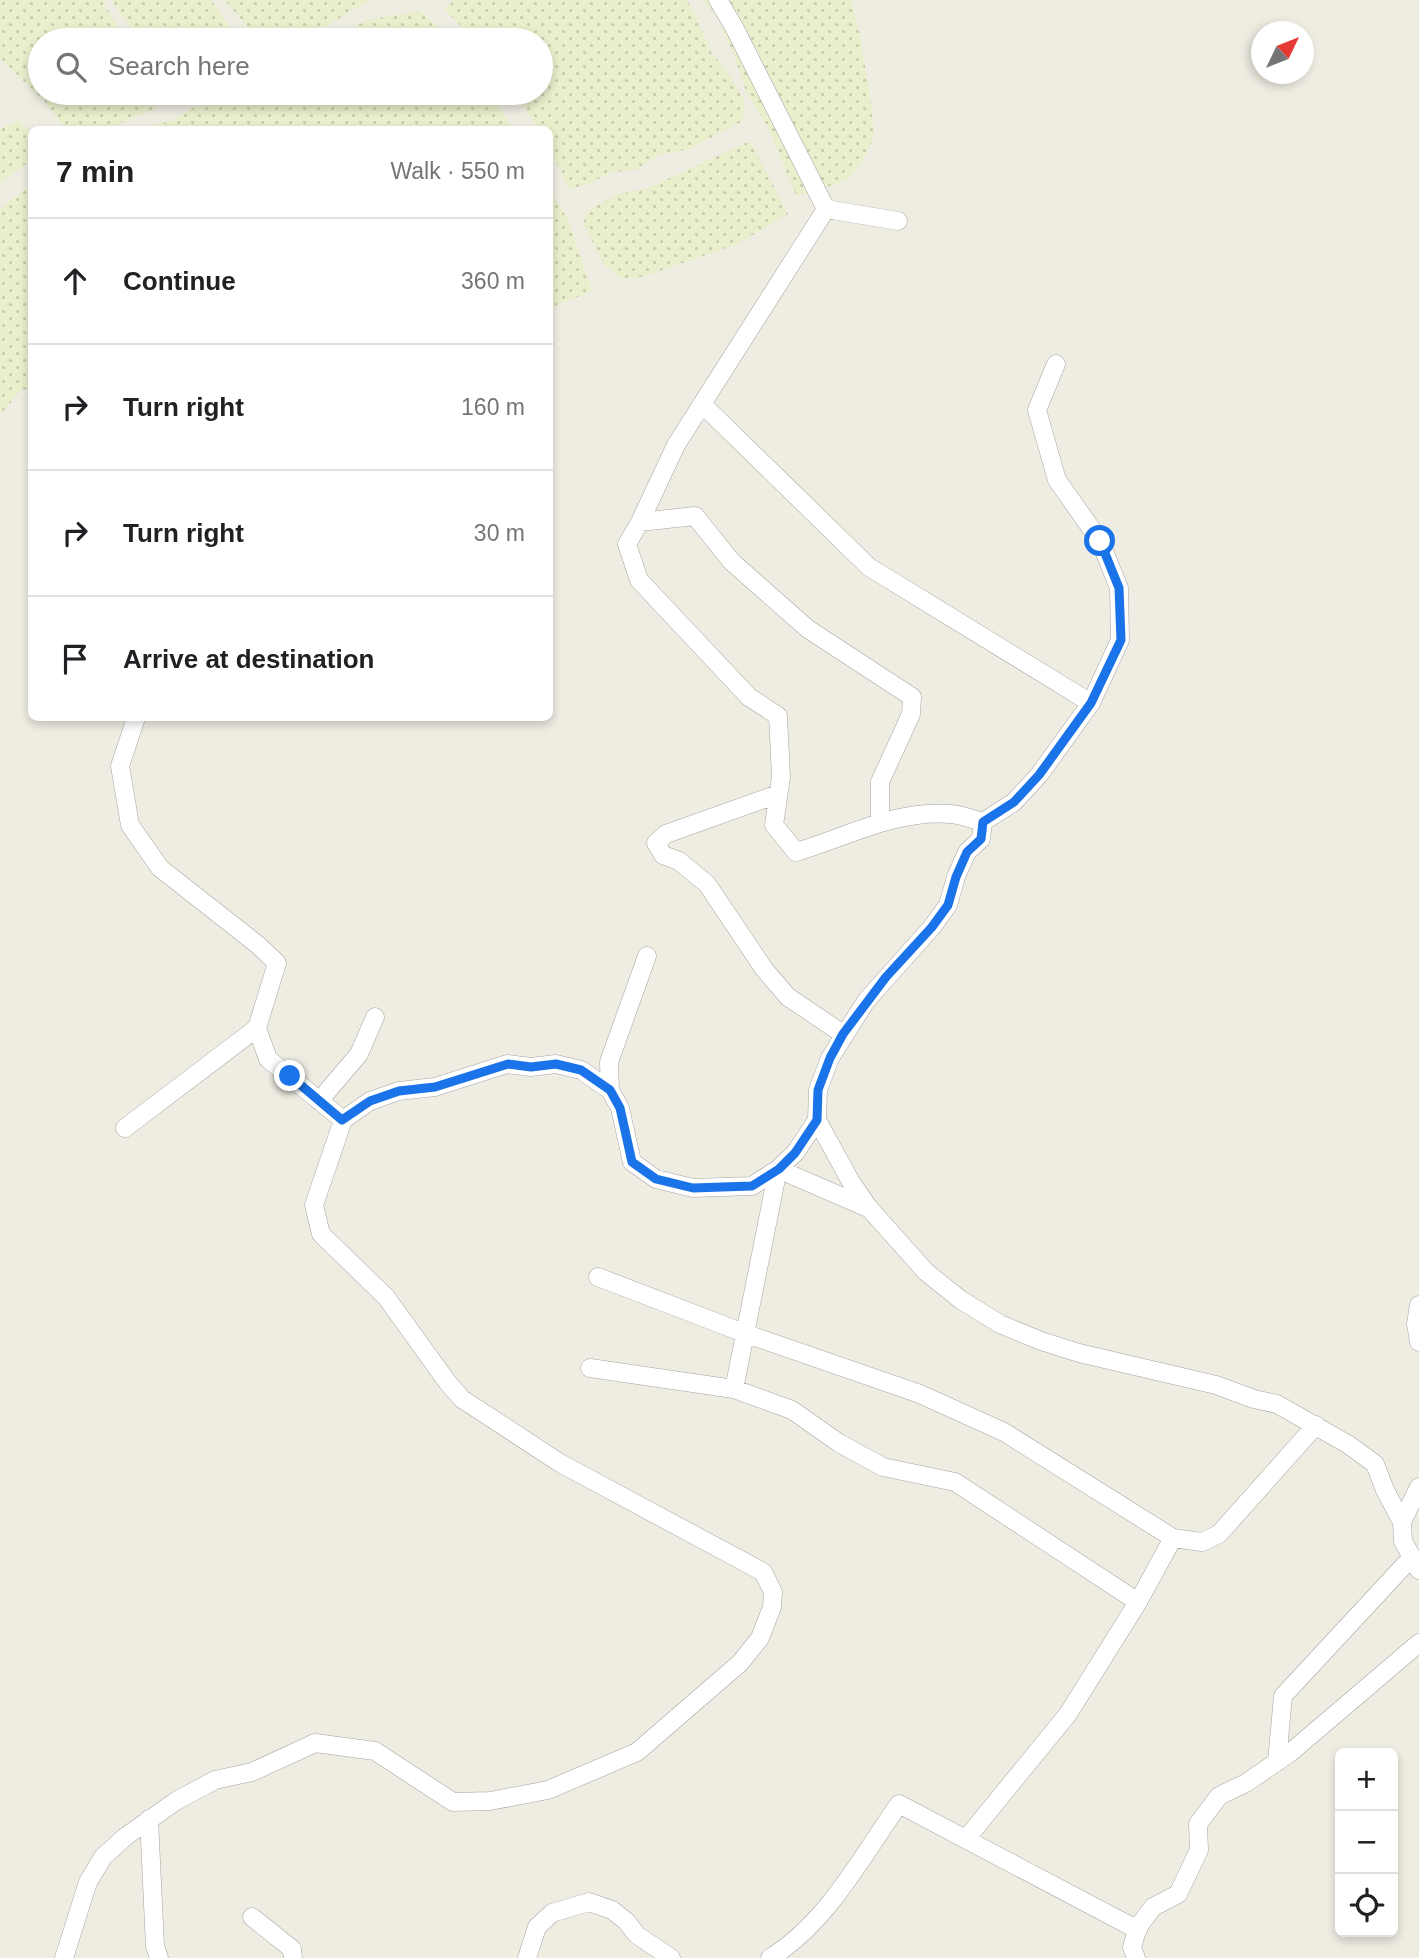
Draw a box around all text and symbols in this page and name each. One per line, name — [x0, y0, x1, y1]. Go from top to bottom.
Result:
north arrow — [1251, 21, 1314, 84]
search box — [28, 28, 553, 105]
icon: search — [52, 48, 90, 86]
text: Search here — [108, 51, 250, 81]
text: 7 min — [56, 155, 134, 188]
text: Walk · 550 m — [390, 158, 525, 184]
icon: ahead — [56, 262, 94, 300]
text: Continue — [123, 266, 236, 296]
text: 360 m — [461, 268, 525, 294]
icon: right — [56, 388, 94, 426]
text: Turn right — [123, 392, 244, 422]
text: 160 m — [461, 394, 525, 420]
icon: right — [56, 514, 94, 552]
text: Turn right — [123, 518, 244, 548]
text: 30 m — [474, 520, 525, 546]
route start — [1084, 525, 1115, 556]
icon: arrive — [56, 640, 94, 678]
text: Arrive at destination — [123, 644, 374, 674]
route end — [274, 1060, 305, 1091]
map controls — [1335, 1748, 1398, 1937]
button: + — [1335, 1748, 1398, 1811]
button: − — [1335, 1811, 1398, 1874]
button: locate — [1335, 1874, 1398, 1937]

